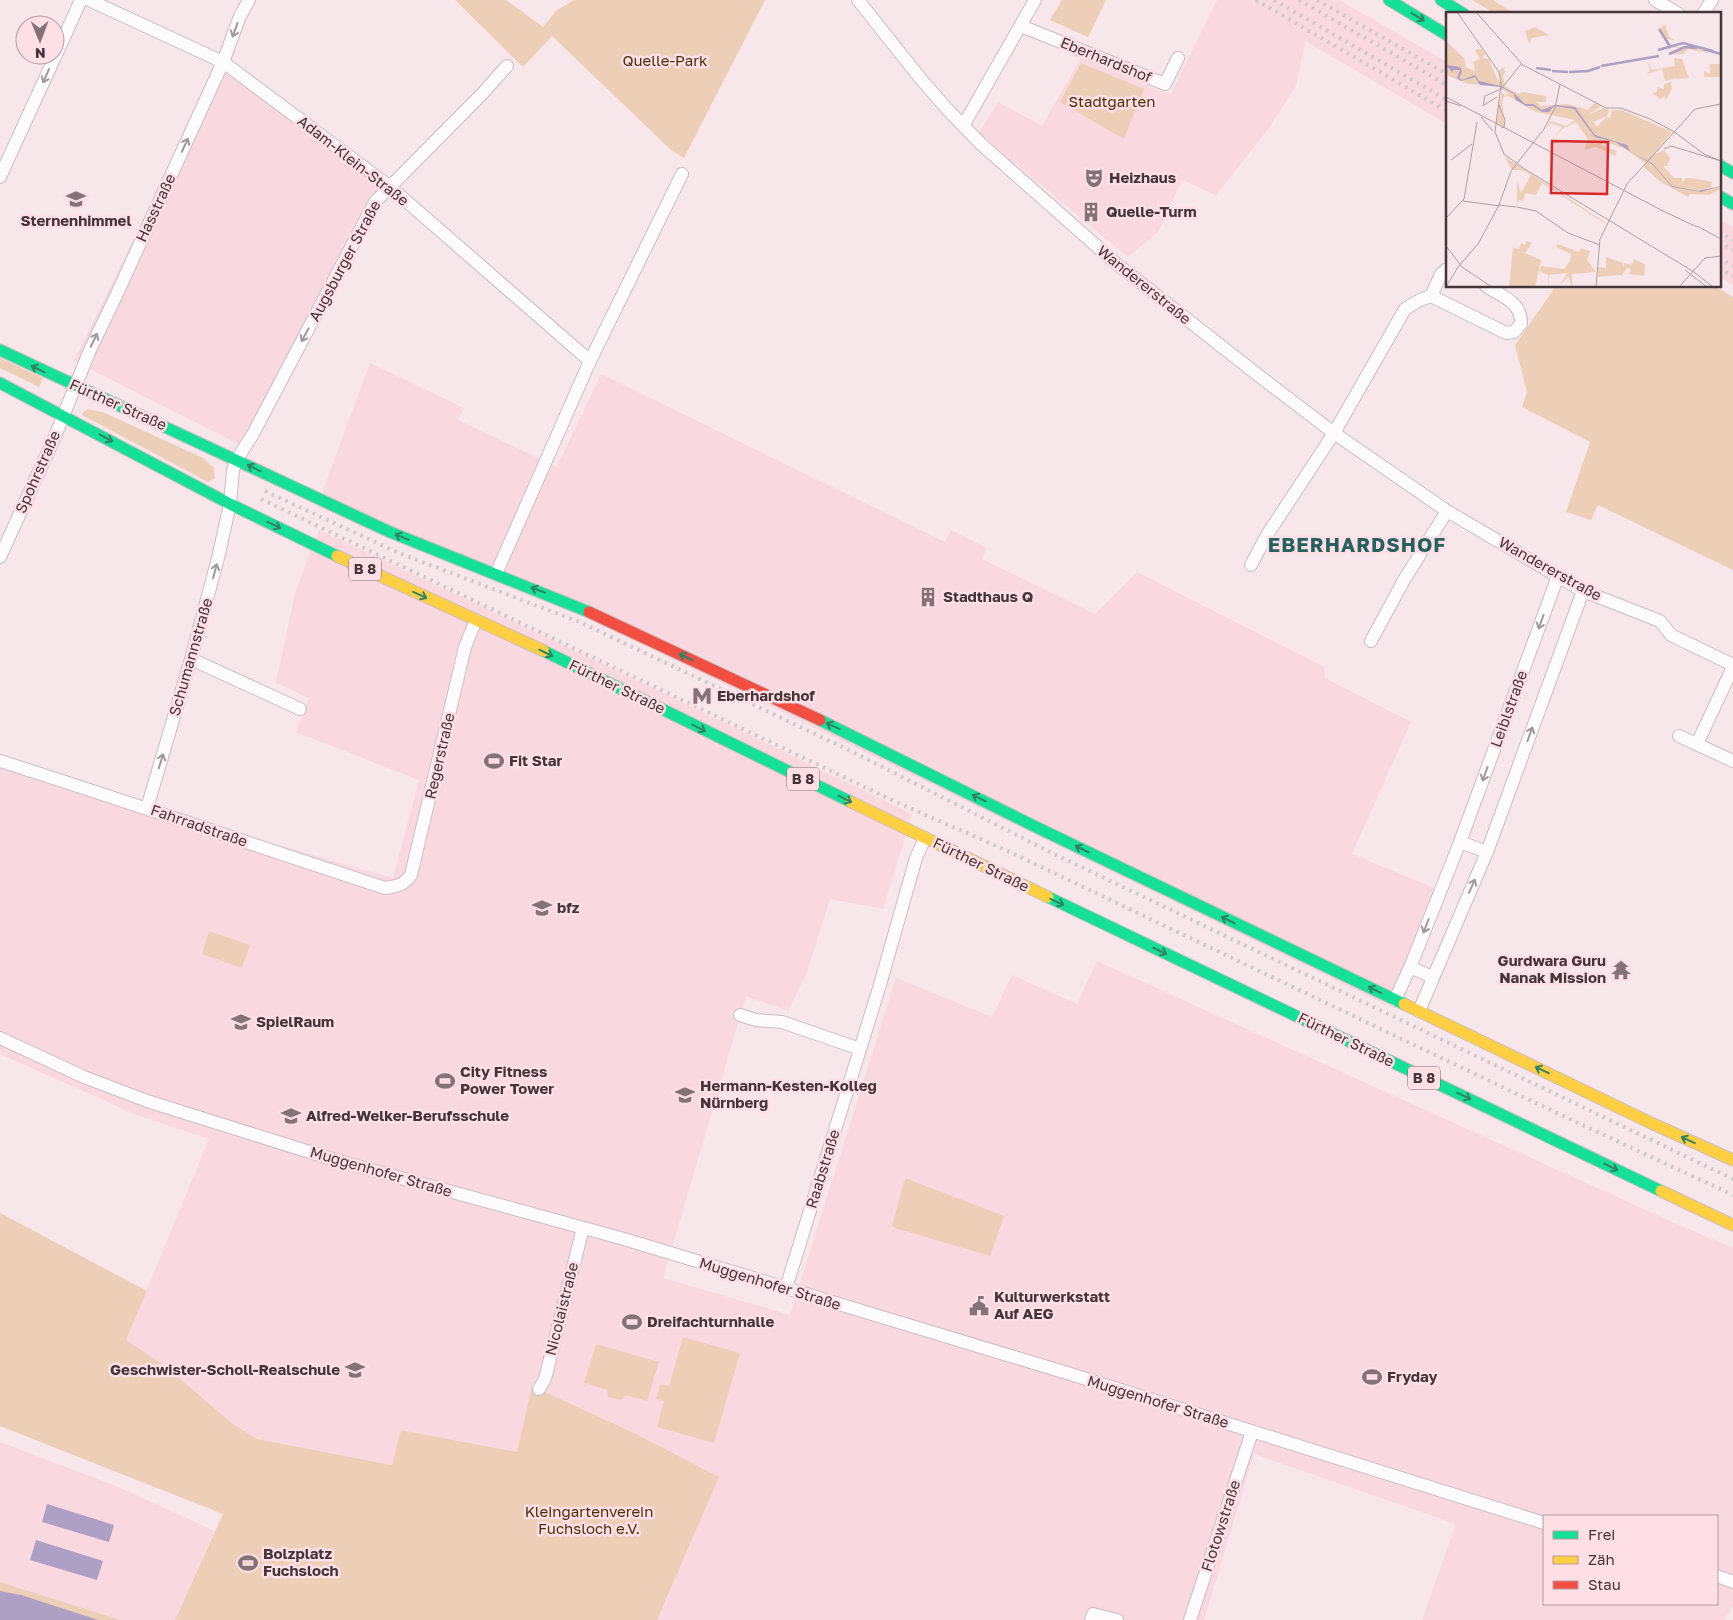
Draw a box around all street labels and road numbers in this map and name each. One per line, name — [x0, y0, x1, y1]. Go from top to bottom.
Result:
street label: Eberhardshof — [1058, 33, 1155, 86]
street label: Adam-Klein-Straße — [295, 111, 413, 209]
street label: Hasstraße — [131, 170, 179, 245]
street label: Augsburger Straße — [305, 197, 384, 324]
street label: Wandererstraße — [1094, 241, 1195, 328]
street label: Fürther Straße — [67, 375, 170, 434]
street label: Spohrstraße — [11, 427, 63, 516]
street label: Wandererstraße — [1496, 532, 1605, 604]
road number: B 8 — [349, 558, 381, 580]
street label: Schumannstraße — [165, 595, 216, 718]
street label: Fürther Straße — [567, 655, 669, 717]
street label: Leiblstraße — [1486, 667, 1530, 750]
street label: Regerstraße — [420, 711, 458, 801]
road number: B 8 — [787, 768, 819, 791]
street label: Fahrradstraße — [149, 800, 250, 850]
street label: Fürther Straße — [931, 833, 1033, 895]
street label: Fürther Straße — [1296, 1008, 1398, 1070]
road number: B 8 — [1408, 1066, 1440, 1090]
street label: Raabstraße — [801, 1127, 843, 1210]
street label: Muggenhofer Straße — [308, 1142, 455, 1200]
street label: Muggenhofer Straße — [697, 1253, 843, 1313]
street label: Nicolaistraße — [541, 1260, 581, 1357]
street label: Muggenhofer Straße — [1085, 1371, 1231, 1431]
street label: Flotowstraße — [1197, 1477, 1243, 1574]

